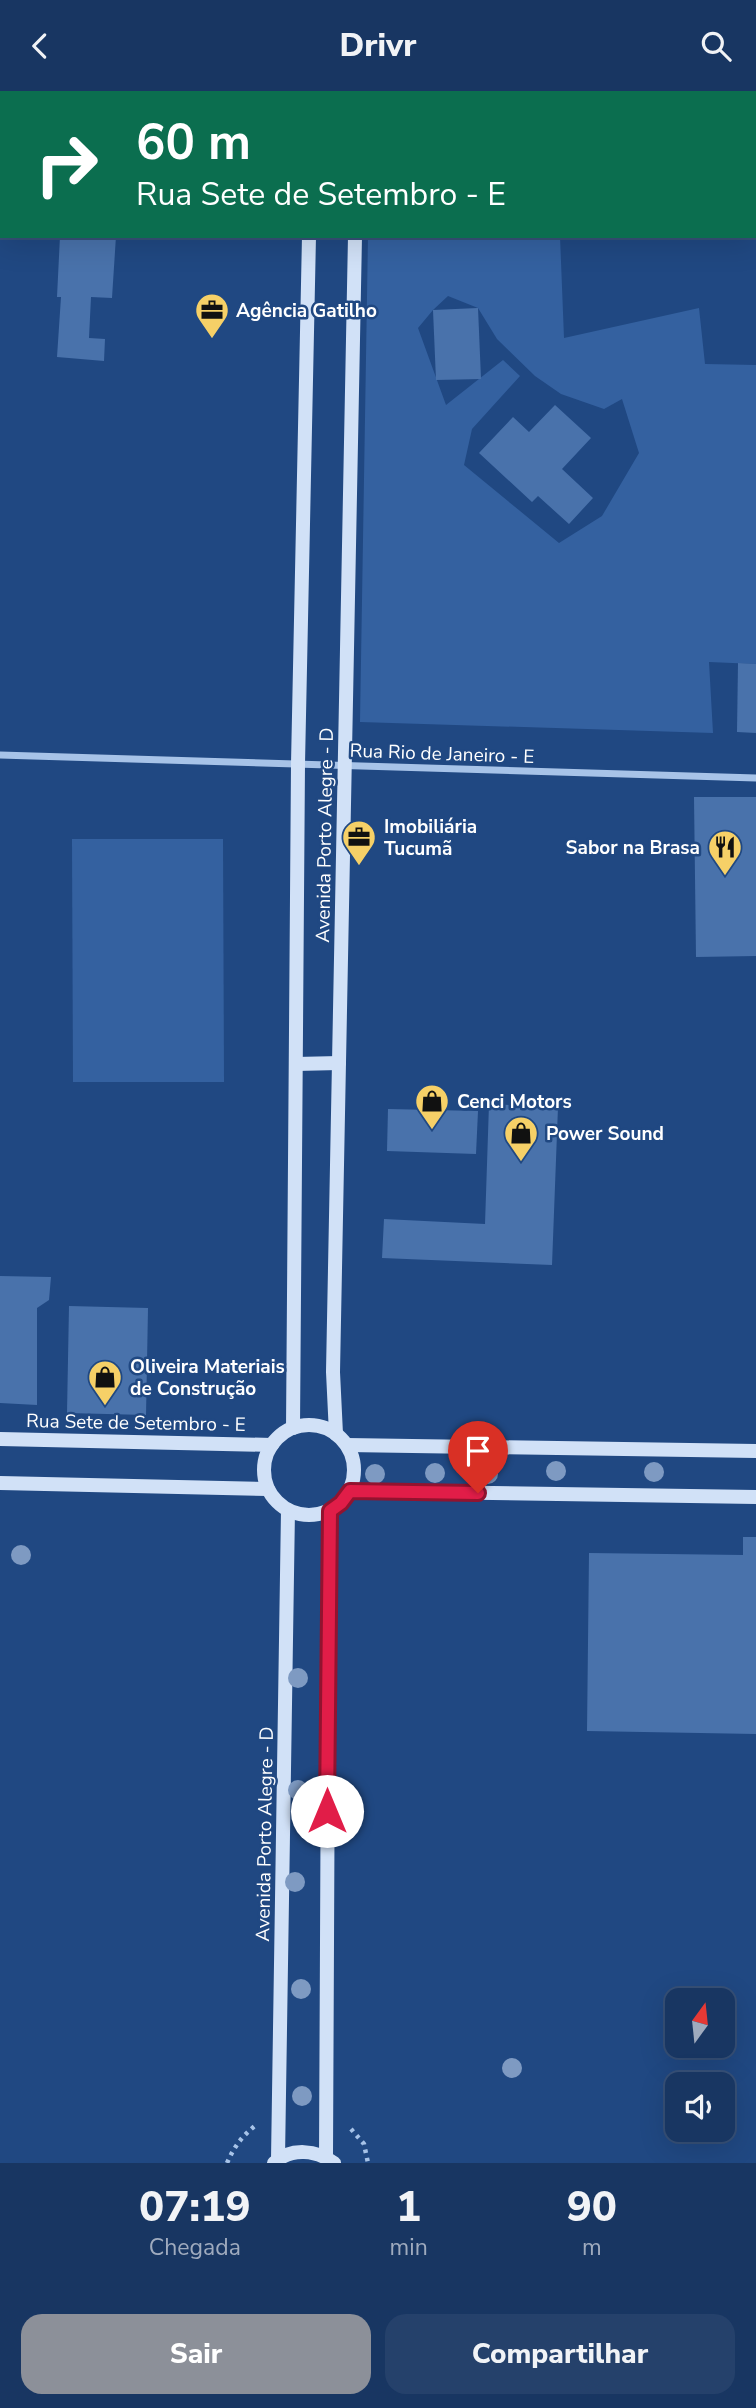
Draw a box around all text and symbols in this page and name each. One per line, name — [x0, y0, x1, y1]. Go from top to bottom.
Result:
text: Drivr — [340, 24, 416, 67]
icon: back — [21, 27, 59, 65]
icon: search — [697, 27, 735, 65]
text: 60 m — [136, 109, 251, 176]
icon: right — [21, 119, 112, 210]
text: Rua Sete de Setembro - E — [136, 173, 506, 216]
office icon: Agência Gatilho — [193, 291, 231, 340]
place label: Agência Gatilho — [236, 298, 377, 324]
street label: Avenida Porto Alegre - D — [310, 727, 340, 943]
street label: Rua Rio de Janeiro - E — [349, 738, 535, 770]
place label: Imobiliária Tucumã — [384, 814, 477, 862]
office icon: Imobiliária Tucumã — [340, 818, 378, 867]
restaurant icon: Sabor na Brasa — [706, 828, 744, 877]
place label: Sabor na Brasa — [566, 835, 700, 861]
shop icon: Cenci Motors — [413, 1082, 451, 1131]
place label: Cenci Motors — [457, 1089, 572, 1115]
shop icon: Power Sound — [502, 1114, 540, 1163]
place label: Power Sound — [546, 1121, 664, 1147]
place label: Oliveira Materiais de Construção — [130, 1354, 285, 1402]
shop icon: Oliveira Materiais de Construção — [86, 1358, 124, 1407]
street label: Rua Sete de Setembro - E — [26, 1408, 246, 1438]
pin — [448, 1421, 508, 1493]
icon: arrive — [459, 1432, 497, 1470]
street label: Avenida Porto Alegre - D — [250, 1726, 280, 1942]
position arrow — [290, 1774, 364, 1848]
north arrow — [665, 1988, 735, 2058]
map controls — [665, 1988, 735, 2142]
button: sound — [665, 2072, 735, 2142]
text: 07:19 — [139, 2179, 251, 2236]
text: 1 — [396, 2179, 421, 2236]
text: 90 — [567, 2179, 617, 2236]
text: Chegada — [149, 2232, 241, 2263]
text: min — [390, 2232, 428, 2263]
text: m — [582, 2232, 602, 2263]
button: Sair — [21, 2314, 371, 2394]
button: Compartilhar — [385, 2314, 735, 2394]

